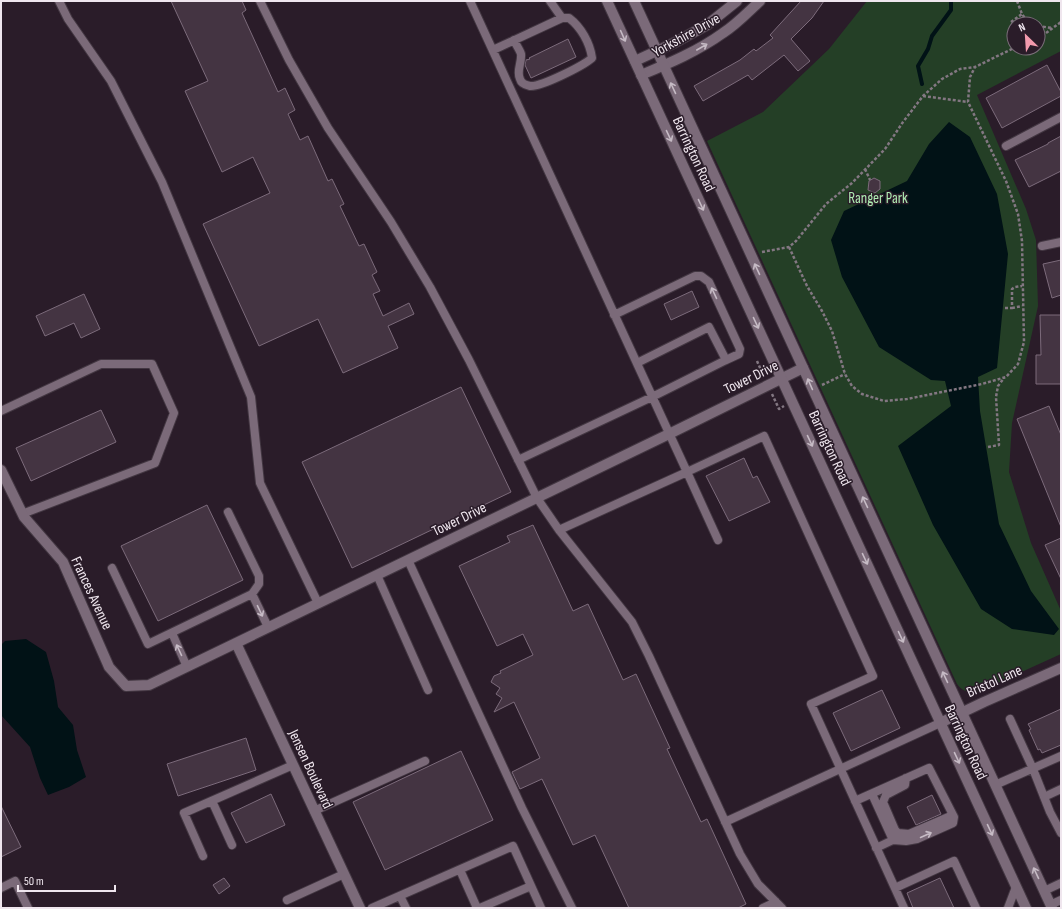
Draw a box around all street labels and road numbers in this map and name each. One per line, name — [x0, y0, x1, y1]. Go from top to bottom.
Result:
street label: Yorkshire Drive — [649, 9, 724, 62]
street label: Barrington Road — [668, 114, 719, 195]
street label: Tower Drive — [721, 356, 782, 399]
street label: Barrington Road — [804, 408, 855, 489]
street label: Tower Drive — [429, 498, 490, 541]
street label: Frances Avenue — [66, 554, 117, 633]
street label: Bristol Lane — [963, 661, 1025, 702]
street label: Barrington Road — [940, 702, 991, 783]
street label: Jensen Boulevard — [283, 726, 337, 812]

